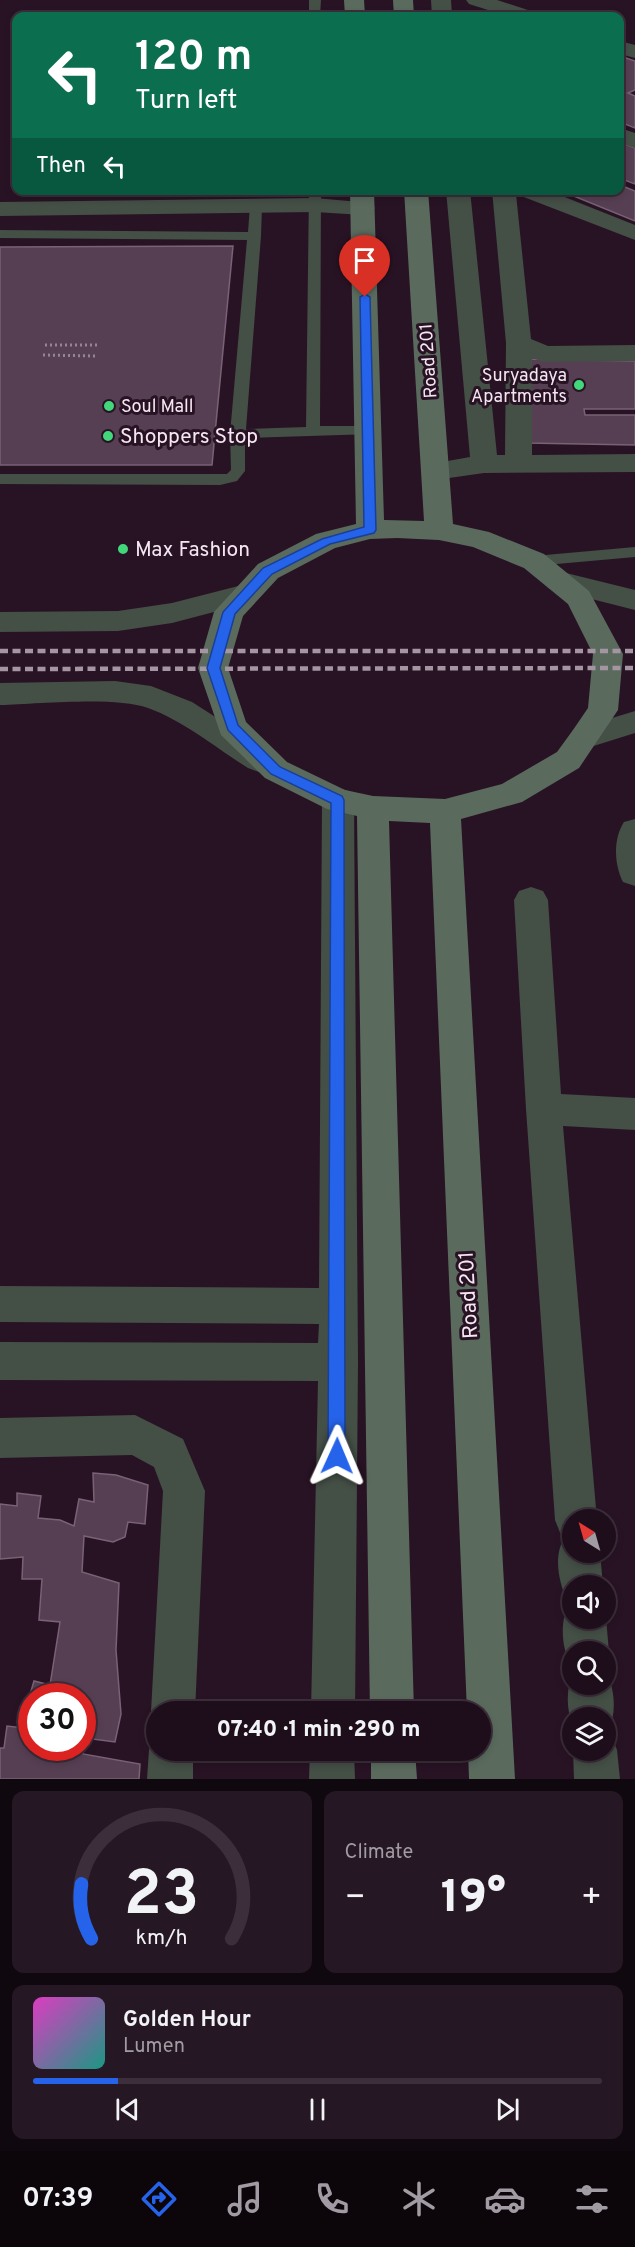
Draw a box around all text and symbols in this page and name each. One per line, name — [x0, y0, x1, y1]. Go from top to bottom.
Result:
text: 120 m — [135, 32, 252, 85]
icon: left — [36, 36, 114, 114]
text: Turn left — [135, 84, 237, 118]
icon: left — [98, 150, 131, 183]
text: Then — [36, 153, 86, 180]
pin — [339, 235, 390, 297]
icon: arrive — [348, 244, 381, 277]
street label: Road 201 — [415, 323, 444, 399]
place label: Suryadaya Apartments — [471, 365, 567, 409]
marker: Suryadaya Apartments — [572, 378, 586, 392]
place label: Soul Mall — [121, 396, 193, 419]
marker: Soul Mall — [102, 399, 116, 413]
place label: Shoppers Stop — [120, 424, 258, 451]
marker: Shoppers Stop — [101, 429, 115, 443]
place label: Max Fashion — [135, 537, 250, 564]
marker: Max Fashion — [116, 542, 130, 556]
street label: Road 201 — [454, 1250, 485, 1339]
position arrow — [305, 1424, 369, 1488]
north arrow — [562, 1509, 616, 1563]
map controls — [562, 1509, 616, 1761]
button: sound — [562, 1575, 616, 1629]
button: search — [562, 1641, 616, 1695]
speed limit sign: 30 — [18, 1683, 96, 1761]
button: layers — [562, 1707, 616, 1761]
text: 07:40 · 1 min · 290 m — [217, 1717, 420, 1744]
text: Climate — [345, 1840, 413, 1866]
text: 23 — [124, 1858, 200, 1937]
text: 19° — [441, 1871, 506, 1928]
text: − — [345, 1878, 366, 1920]
text: + — [581, 1878, 602, 1920]
text: km/h — [136, 1925, 188, 1952]
text: Golden Hour — [123, 2007, 251, 2034]
text: Lumen — [123, 2034, 185, 2060]
icon: previous — [111, 2093, 144, 2126]
icon: pause — [301, 2093, 334, 2126]
icon: next — [491, 2093, 524, 2126]
icon: directions — [138, 2178, 180, 2220]
icon: music — [224, 2178, 266, 2220]
icon: phone — [311, 2178, 353, 2220]
icon: climate — [398, 2178, 440, 2220]
icon: car — [484, 2178, 526, 2220]
icon: filters — [571, 2178, 613, 2220]
text: 07:39 — [22, 2182, 93, 2216]

